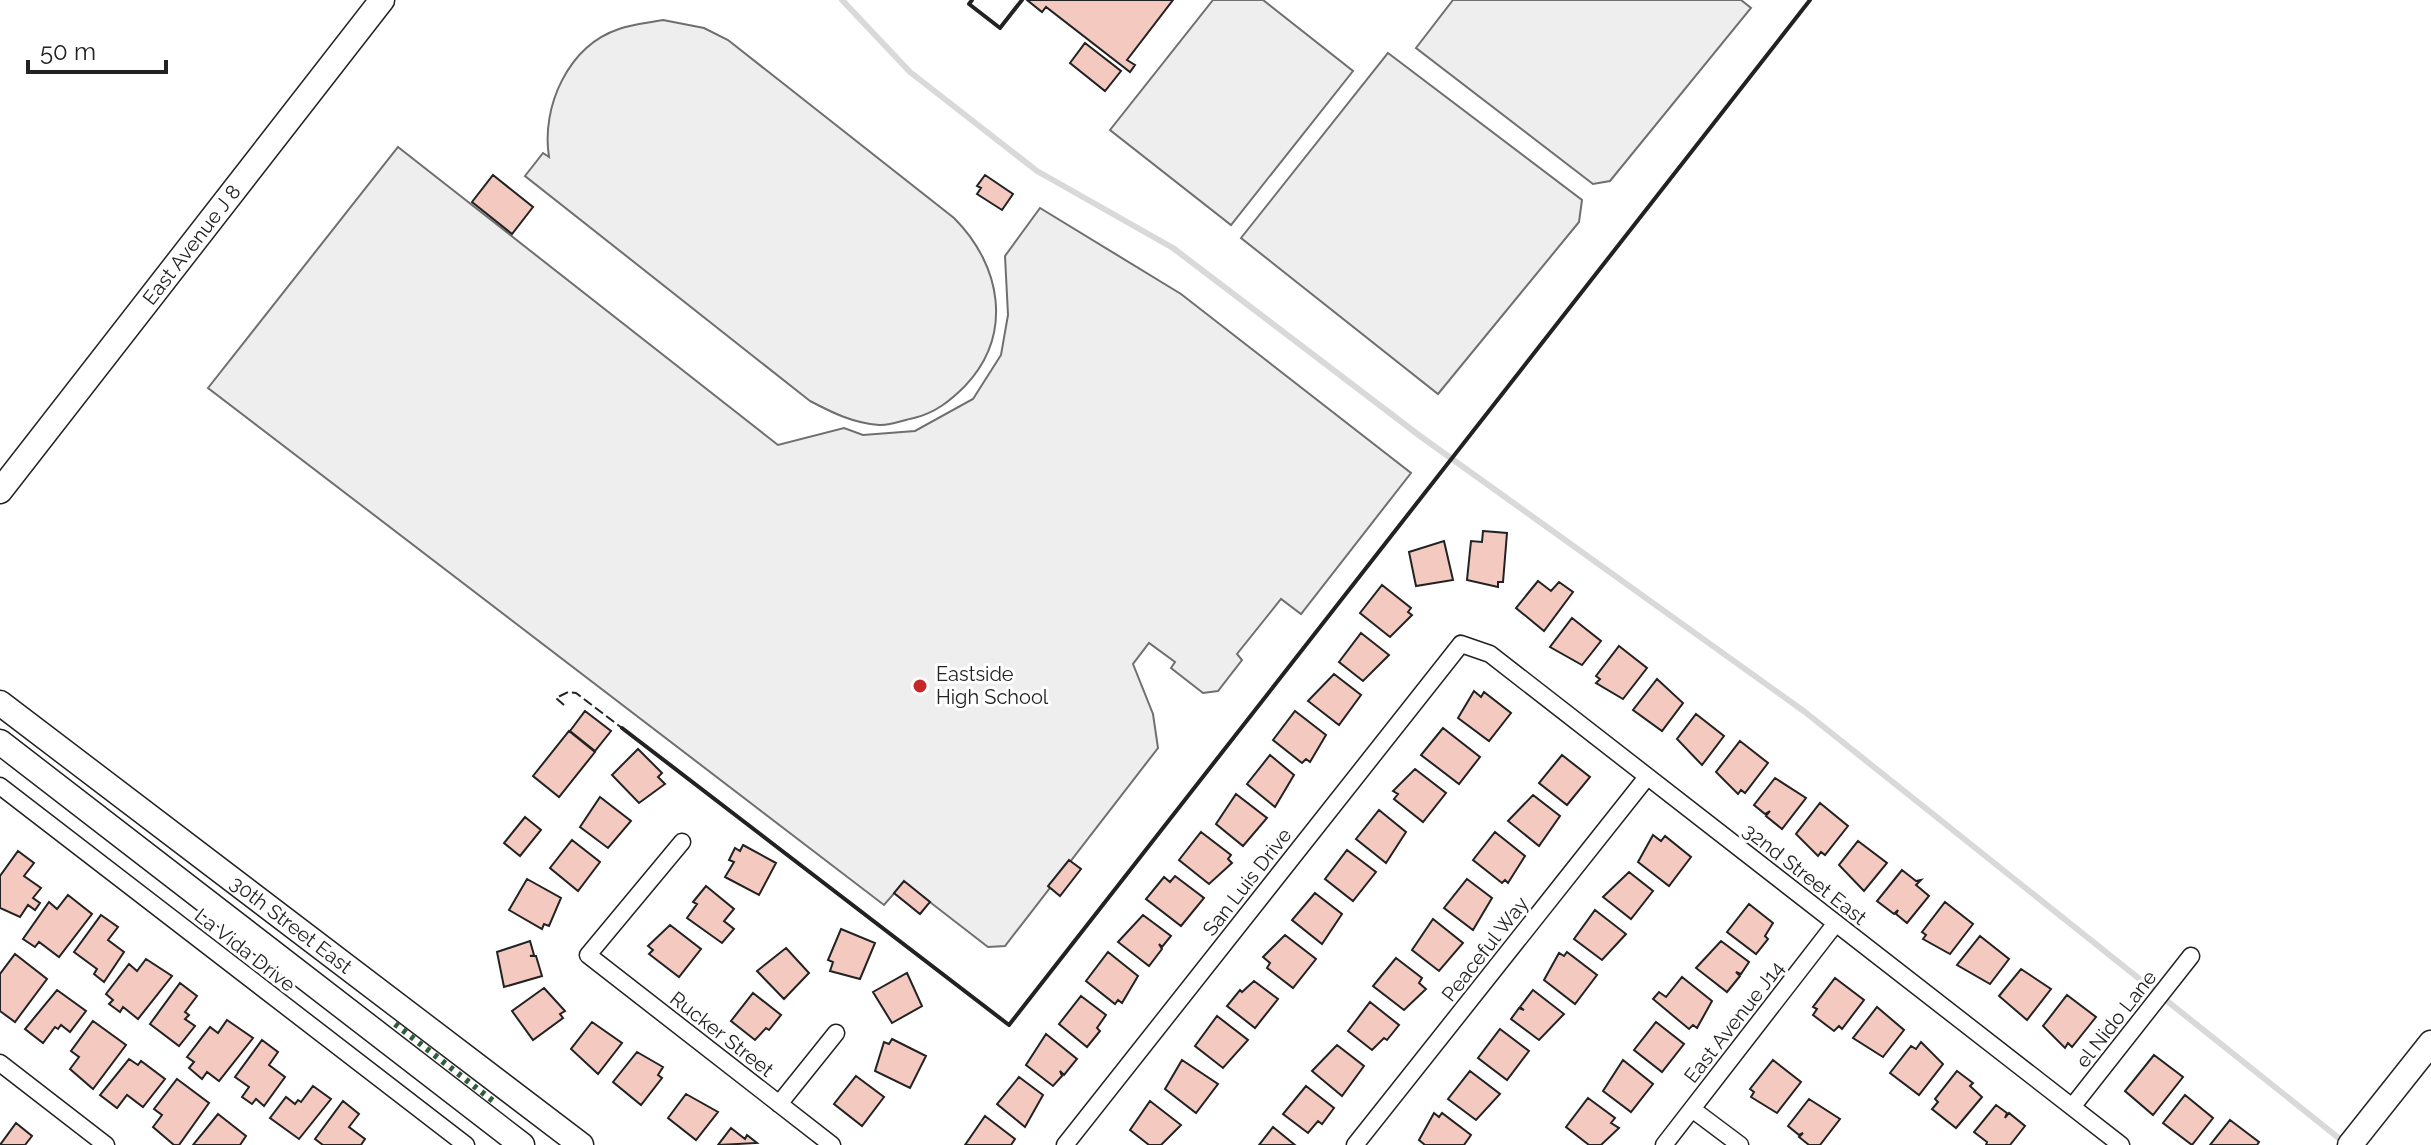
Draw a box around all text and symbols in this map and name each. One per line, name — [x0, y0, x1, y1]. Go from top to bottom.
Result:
scale bar — [28, 24, 166, 74]
text: 50 m — [40, 37, 96, 66]
street label: East Avenue J 8 — [137, 180, 246, 309]
place label: Eastside High School — [936, 662, 1049, 709]
marker: Eastside High School — [911, 677, 929, 695]
street label: 32nd Street East — [1738, 818, 1872, 930]
street label: San Luis Drive — [1197, 823, 1297, 941]
street label: 30th Street East — [226, 871, 357, 979]
street label: Peaceful Way — [1437, 892, 1533, 1006]
street label: La Vida Drive — [190, 903, 300, 997]
street label: East Avenue J14 — [1679, 956, 1789, 1088]
street label: el Nido Lane — [2071, 965, 2162, 1072]
street label: Rucker Street — [665, 986, 779, 1082]

